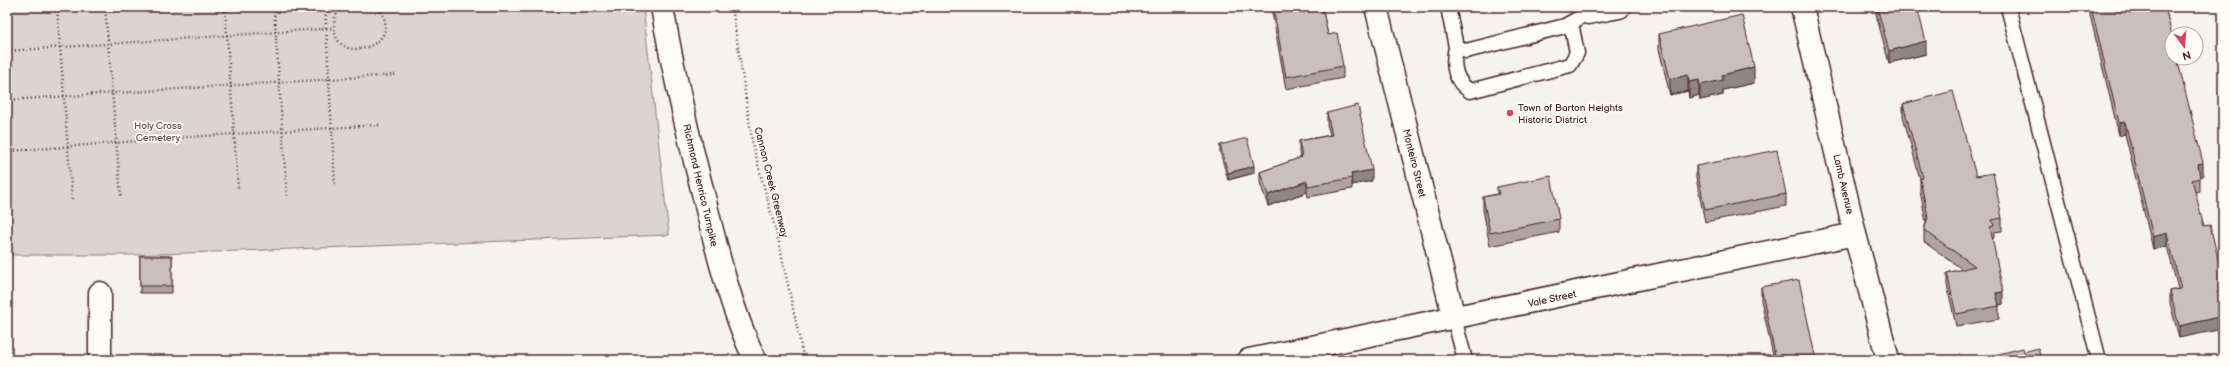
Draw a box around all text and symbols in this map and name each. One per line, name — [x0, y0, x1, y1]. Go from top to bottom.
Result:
north arrow — [2164, 26, 2204, 66]
text: N — [2181, 48, 2192, 63]
place label: Town of Barton Heights Historic District — [1518, 102, 1623, 126]
marker: Town of Barton Heights Historic District — [1505, 108, 1515, 118]
park label: Holy Cross Cemetery — [134, 120, 182, 144]
street label: Richmond Henrico Turnpike — [680, 123, 720, 248]
street label: Cannon Creek Greenway — [752, 126, 791, 239]
street label: Monteiro Street — [1400, 128, 1428, 199]
street label: Lamb Avenue — [1830, 153, 1856, 216]
street label: Vale Street — [1527, 288, 1577, 310]

